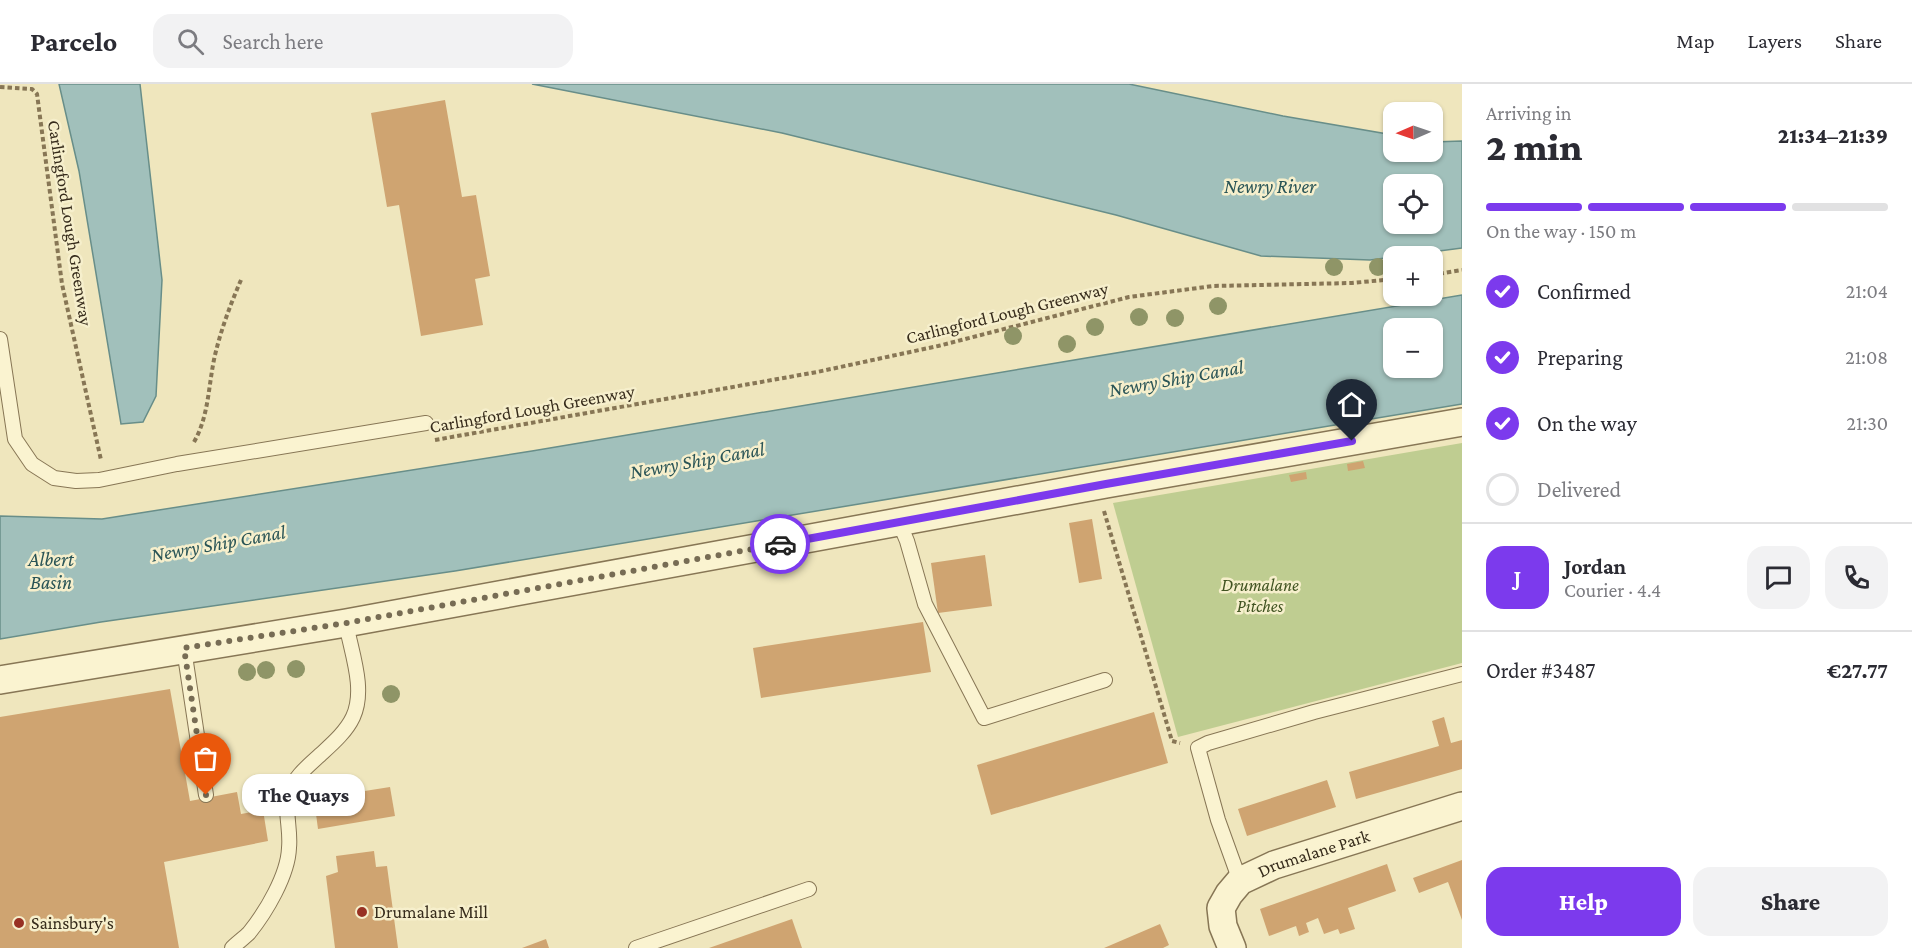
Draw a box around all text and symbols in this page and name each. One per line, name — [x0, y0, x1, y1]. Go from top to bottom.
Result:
search box — [153, 14, 573, 68]
icon: search — [174, 25, 207, 58]
text: Parcelo — [30, 26, 117, 57]
text: Search here — [222, 29, 323, 54]
text: Map — [1676, 29, 1715, 53]
text: Layers — [1748, 29, 1802, 53]
text: Share — [1835, 29, 1882, 53]
north arrow — [1383, 102, 1443, 162]
map controls — [1383, 102, 1443, 378]
text: Arriving in — [1486, 102, 1571, 124]
street label: Carlingford Lough Greenway — [44, 119, 96, 328]
text: 21:34–21:39 — [1778, 123, 1888, 148]
text: 2 min — [1486, 125, 1582, 168]
button: locate — [1383, 174, 1443, 234]
water label: Newry River — [1224, 175, 1317, 198]
text: On the way · 150 m — [1486, 220, 1636, 242]
button: + — [1383, 246, 1443, 306]
icon: check — [1486, 275, 1519, 308]
street label: Carlingford Lough Greenway — [904, 278, 1111, 348]
text: Confirmed — [1537, 279, 1631, 304]
text: 21:04 — [1846, 280, 1888, 302]
button: − — [1383, 318, 1443, 378]
icon: check — [1486, 341, 1519, 374]
text: Preparing — [1537, 345, 1623, 370]
text: 21:08 — [1845, 346, 1888, 368]
water label: Newry Ship Canal — [1107, 355, 1246, 402]
pin — [1326, 379, 1377, 441]
street label: Carlingford Lough Greenway — [428, 381, 637, 437]
icon: home — [1335, 388, 1368, 421]
icon: check — [1486, 407, 1519, 440]
text: On the way — [1537, 411, 1637, 436]
text: 21:30 — [1846, 412, 1888, 434]
water label: Newry Ship Canal — [628, 437, 767, 484]
text: Delivered — [1537, 477, 1621, 502]
courier — [750, 514, 810, 574]
water label: Newry Ship Canal — [149, 520, 288, 567]
icon: car — [764, 528, 797, 561]
button: chat — [1747, 546, 1810, 609]
button: phone — [1825, 546, 1888, 609]
water label: Albert Basin — [27, 548, 75, 593]
text: Jordan — [1564, 554, 1626, 579]
text: J — [1514, 565, 1521, 590]
park label: Drumalane Pitches — [1221, 575, 1299, 616]
text: Courier · 4.4 — [1564, 579, 1661, 601]
text: Order #3487 — [1486, 658, 1595, 683]
text: €27.77 — [1827, 658, 1888, 683]
pin — [180, 733, 231, 795]
icon: bag — [189, 742, 222, 775]
callout: The Quays — [242, 774, 365, 816]
text: The Quays — [258, 784, 349, 806]
street label: Drumalane Park — [1254, 825, 1373, 881]
button: Help — [1486, 867, 1681, 936]
button: Share — [1693, 867, 1888, 936]
place label: Drumalane Mill — [374, 902, 488, 922]
marker: Drumalane Mill — [355, 905, 369, 919]
place label: Sainsbury's — [31, 913, 114, 933]
marker: Sainsbury's — [12, 916, 26, 930]

